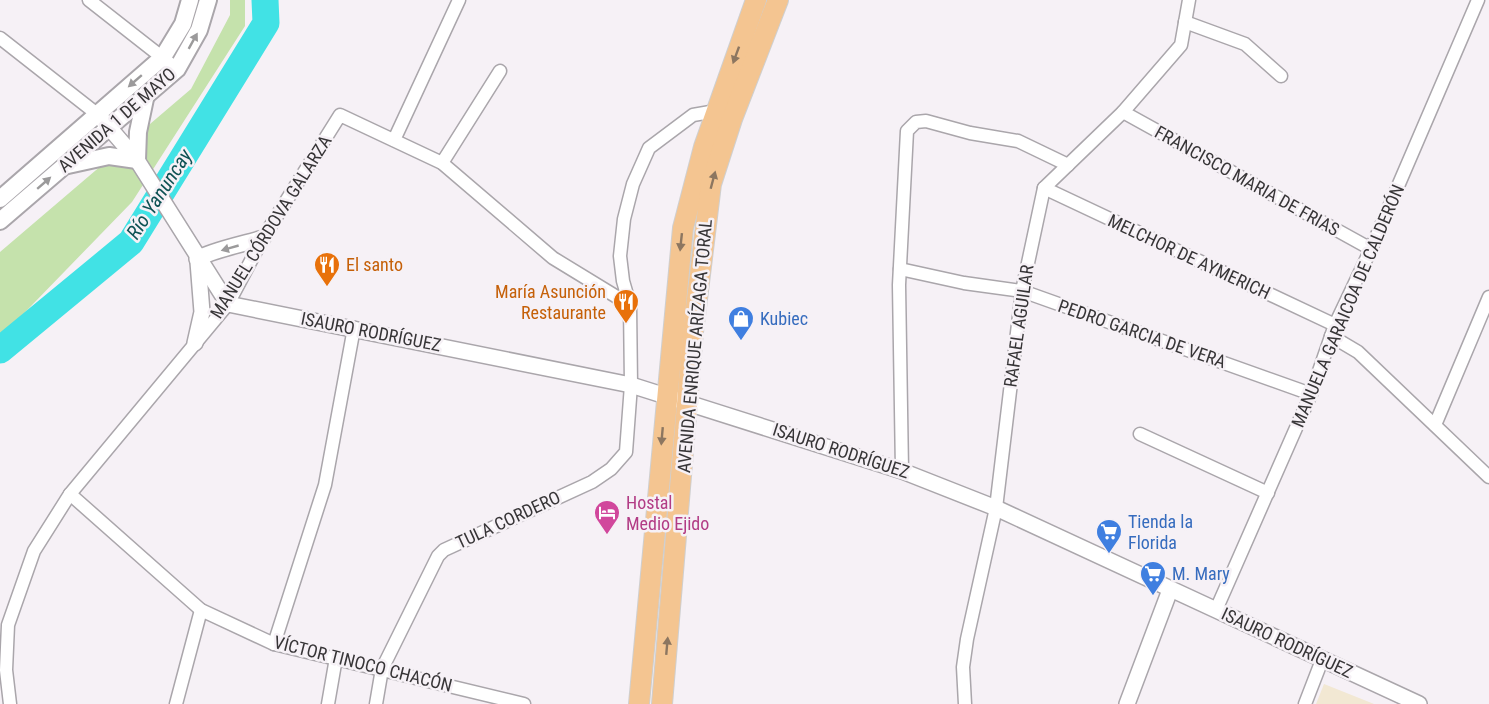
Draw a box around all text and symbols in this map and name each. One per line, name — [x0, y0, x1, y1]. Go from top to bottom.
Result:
one-way arrow — [188, 32, 198, 49]
one-way arrow — [730, 46, 740, 64]
street label: AVENIDA 1 DE MAYO — [54, 63, 180, 176]
one-way arrow — [128, 74, 143, 87]
street label: FRANCISCO MARIA DE FRIAS — [1151, 121, 1343, 240]
street label: MANUEL CÓRDOVA GALARZA — [205, 131, 336, 322]
water label: Río Yanuncay — [121, 144, 197, 243]
one-way arrow — [708, 171, 718, 189]
one-way arrow — [36, 177, 51, 190]
street label: MANUELA GARAICOA DE CALDERÓN — [1287, 181, 1408, 430]
street label: MELCHOR DE AYMERICH — [1105, 210, 1274, 303]
street label: AVENIDA ENRIQUE ARÍZAGA TORAL — [673, 218, 716, 474]
one-way arrow — [676, 232, 686, 251]
one-way arrow — [221, 244, 239, 253]
restaurant icon: El santo — [312, 250, 342, 288]
place label: El santo — [346, 254, 403, 275]
street label: RAFAEL AGUILAR — [1000, 263, 1038, 388]
place label: María Asunción Restaurante — [495, 281, 606, 323]
restaurant icon: María Asunción Restaurante — [611, 287, 641, 325]
street label: PEDRO GARCIA DE VERA — [1056, 295, 1229, 372]
shop icon: Kubiec — [726, 304, 756, 342]
street label: ISAURO RODRÍGUEZ — [299, 308, 443, 355]
place label: Kubiec — [760, 308, 808, 329]
street label: ISAURO RODRÍGUEZ — [770, 419, 912, 483]
one-way arrow — [657, 426, 667, 445]
street label: TULA CORDERO — [452, 486, 563, 553]
place label: Hostal Medio Ejido — [626, 492, 709, 534]
hotel icon: Hostal Medio Ejido — [592, 498, 622, 536]
place label: Tienda la Florida — [1128, 511, 1193, 553]
supermarket icon: Tienda la Florida — [1094, 517, 1124, 555]
supermarket icon: M. Mary — [1138, 559, 1168, 597]
place label: M. Mary — [1172, 563, 1230, 584]
street label: ISAURO RODRÍGUEZ — [1218, 603, 1356, 682]
street label: VÍCTOR TINOCO CHACÓN — [272, 631, 454, 696]
one-way arrow — [662, 636, 672, 655]

